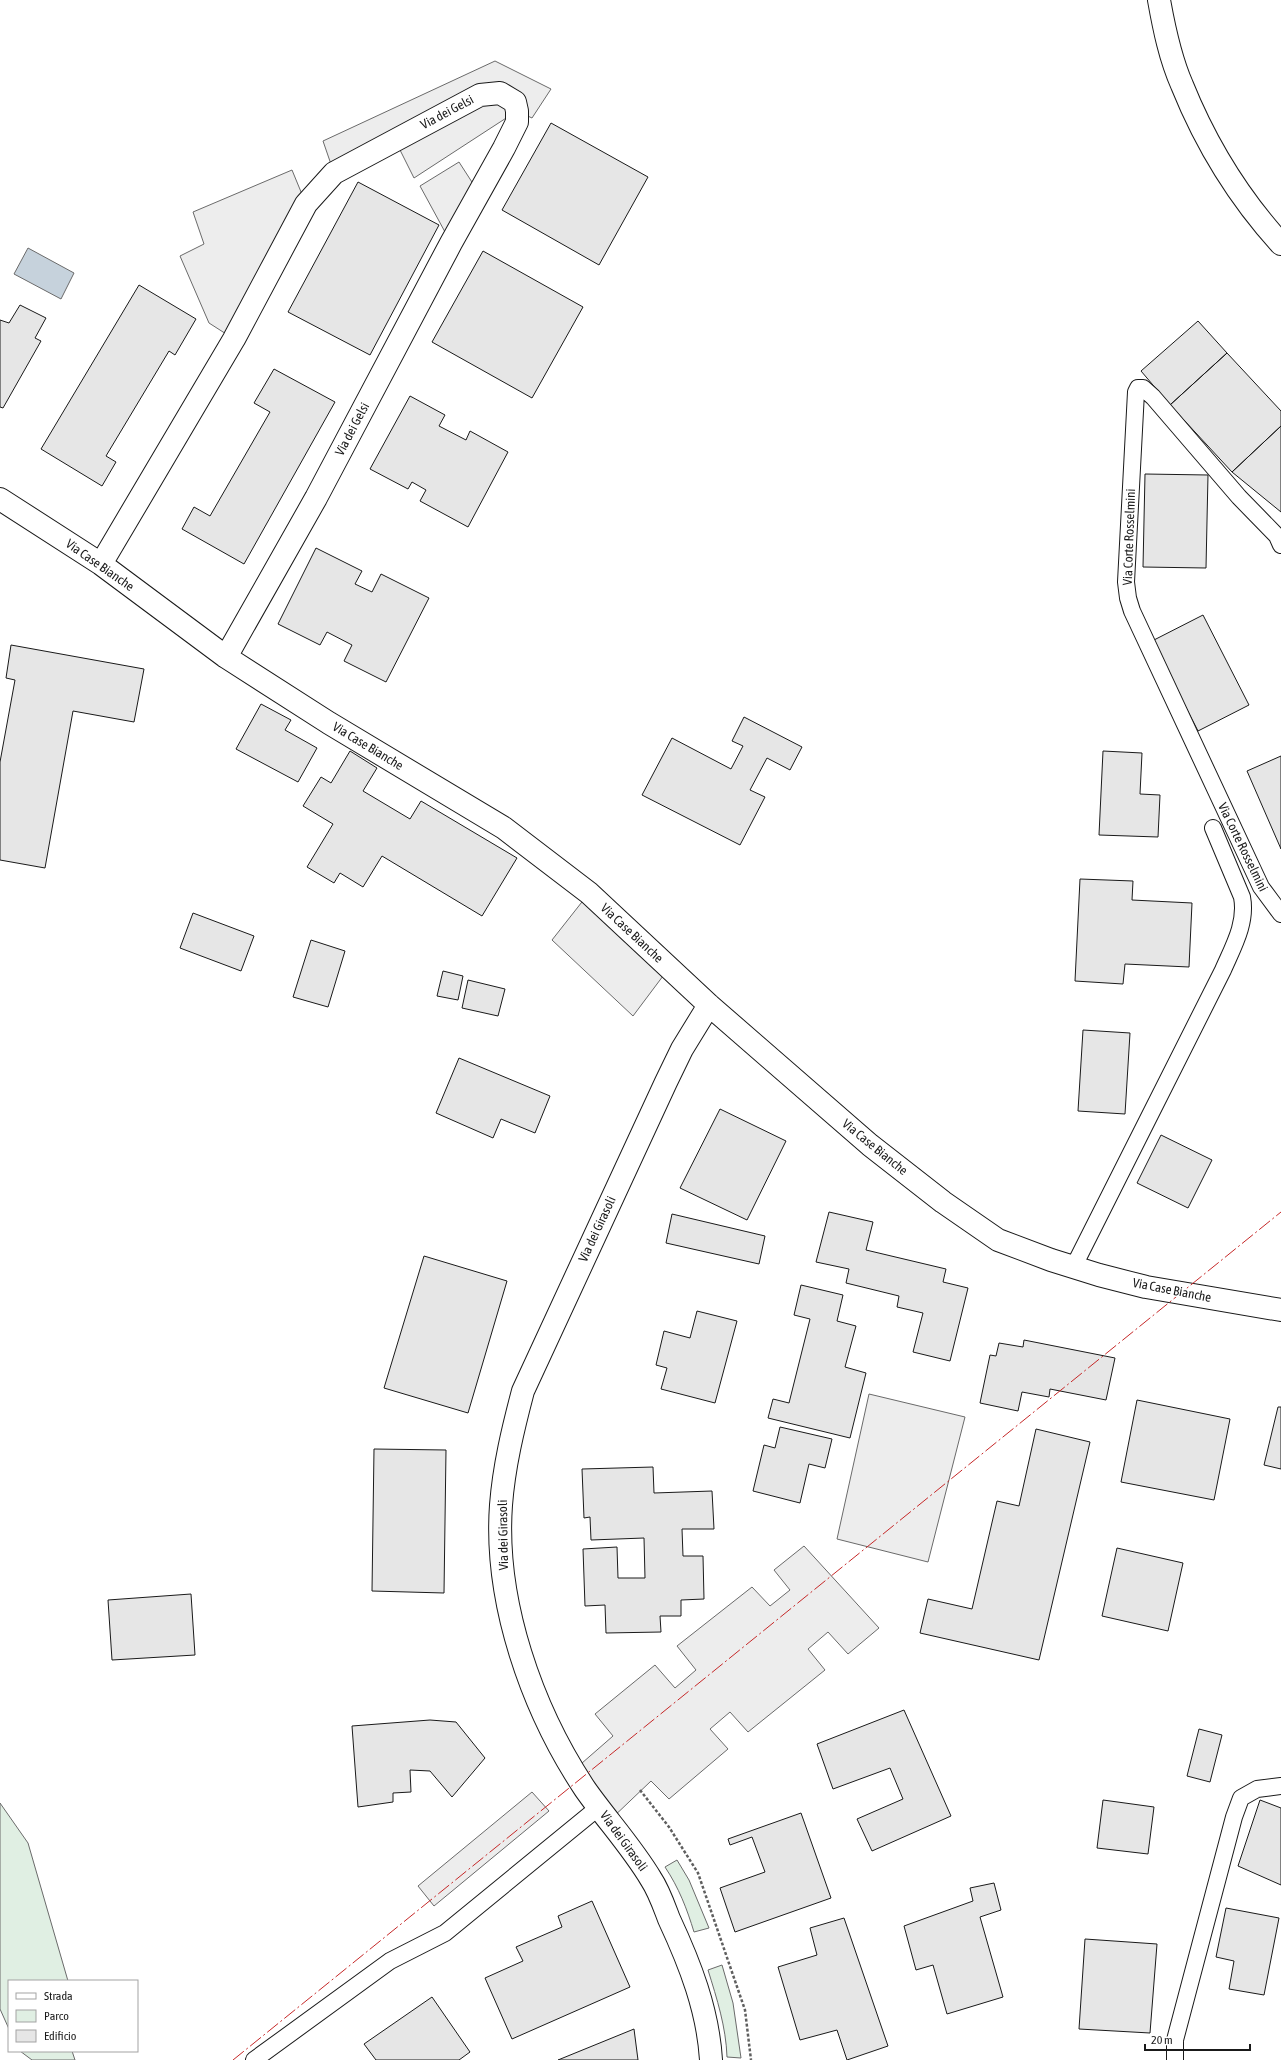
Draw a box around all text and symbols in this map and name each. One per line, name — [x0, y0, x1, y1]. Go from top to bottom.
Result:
street label: Via dei Gelsi — [418, 92, 476, 132]
street label: Via dei Gelsi — [332, 400, 372, 458]
street label: Via Corte Rosselmini — [1120, 488, 1138, 586]
street label: Via Case Bianche — [63, 536, 137, 594]
street label: Via Case Bianche — [330, 719, 406, 773]
street label: Via Corte Rosselmini — [1215, 800, 1271, 894]
street label: Via Case Bianche — [598, 900, 666, 966]
street label: Via Case Bianche — [839, 1116, 911, 1178]
street label: Via dei Girasoli — [575, 1194, 619, 1264]
street label: Via Case Bianche — [1131, 1275, 1213, 1305]
street label: Via dei Girasoli — [495, 1500, 511, 1570]
street label: Via dei Girasoli — [597, 1808, 651, 1874]
legend — [8, 1980, 138, 2052]
text: Strada — [44, 1989, 73, 2003]
text: Parco — [44, 2009, 69, 2023]
scale bar — [1145, 2026, 1250, 2052]
text: Edificio — [44, 2029, 77, 2043]
text: 20 m — [1151, 2033, 1173, 2047]

